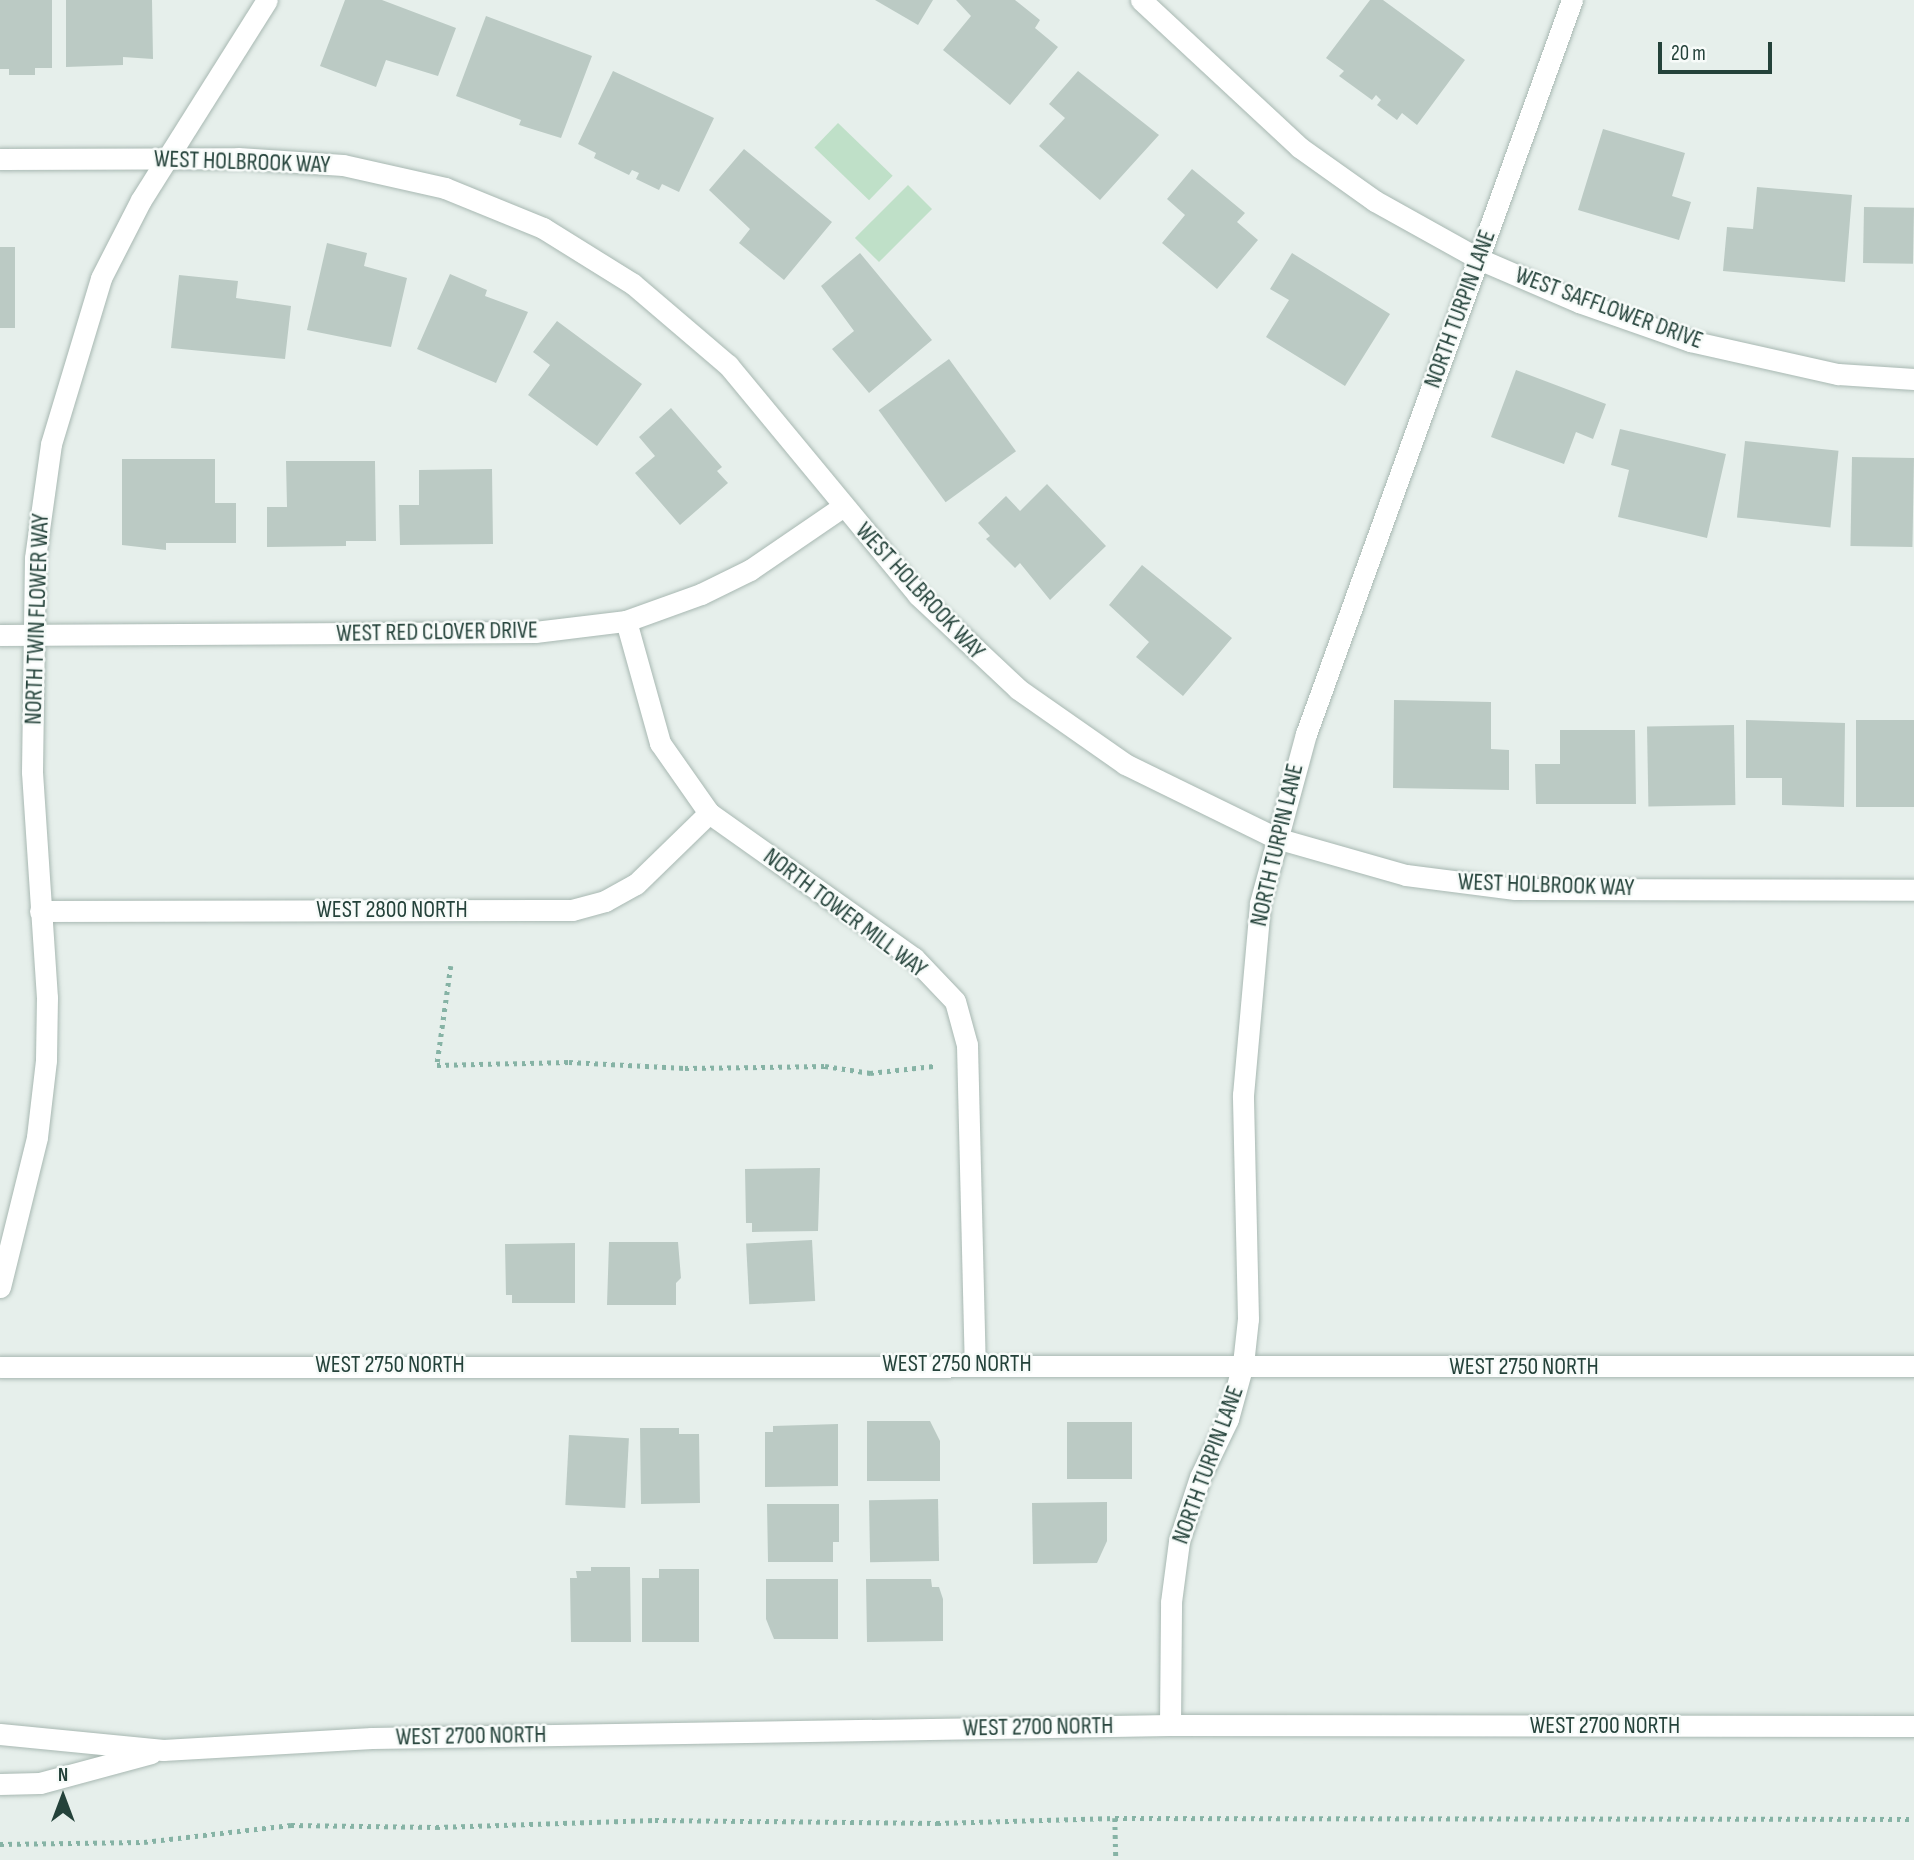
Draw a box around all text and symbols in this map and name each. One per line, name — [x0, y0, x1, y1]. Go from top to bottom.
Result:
scale bar — [1662, 28, 1776, 72]
text: 20 m — [1671, 41, 1706, 66]
street label: WEST HOLBROOK WAY — [153, 145, 331, 179]
street label: NORTH TURPIN LANE — [1418, 226, 1502, 392]
street label: WEST SAFFLOWER DRIVE — [1511, 261, 1707, 355]
street label: NORTH TWIN FLOWER WAY — [19, 513, 55, 725]
street label: WEST HOLBROOK WAY — [849, 517, 991, 665]
street label: WEST RED CLOVER DRIVE — [336, 616, 538, 648]
street label: NORTH TURPIN LANE — [1244, 761, 1310, 929]
street label: NORTH TOWER MILL WAY — [758, 842, 932, 984]
street label: WEST HOLBROOK WAY — [1457, 868, 1635, 902]
street label: WEST 2800 NORTH — [316, 896, 468, 924]
street label: WEST 2750 NORTH — [882, 1350, 1032, 1378]
street label: WEST 2750 NORTH — [315, 1351, 465, 1379]
street label: WEST 2750 NORTH — [1449, 1353, 1599, 1381]
street label: NORTH TURPIN LANE — [1166, 1382, 1250, 1548]
street label: WEST 2700 NORTH — [962, 1711, 1114, 1743]
street label: WEST 2700 NORTH — [1530, 1712, 1680, 1740]
street label: WEST 2700 NORTH — [395, 1720, 547, 1752]
north arrow — [28, 1762, 98, 1832]
text: N — [58, 1764, 68, 1787]

